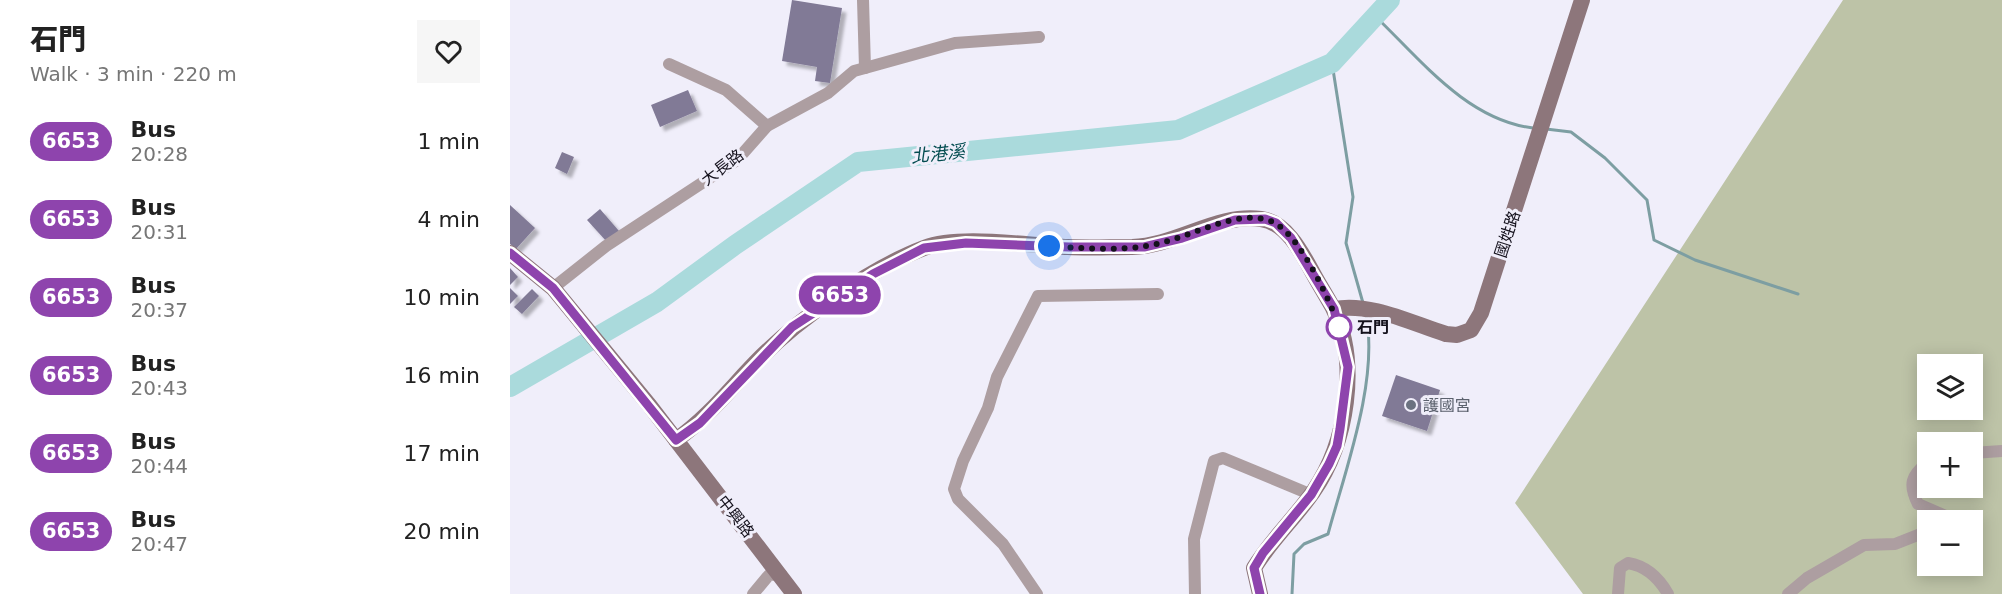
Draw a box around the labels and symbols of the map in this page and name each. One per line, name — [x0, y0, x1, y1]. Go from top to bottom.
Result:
water label: 北港溪 — [910, 140, 969, 167]
street label: 大長路 — [697, 145, 747, 189]
street label: 國姓路 — [1491, 208, 1524, 260]
your location — [1034, 231, 1064, 261]
line badge: 6653 — [798, 276, 882, 314]
marker: 石門 — [1326, 314, 1352, 340]
place label: 石門 — [1357, 318, 1389, 337]
place label: 護國宮 — [1423, 396, 1471, 415]
marker: 護國宮 — [1404, 398, 1418, 412]
street label: 中興路 — [713, 492, 758, 541]

